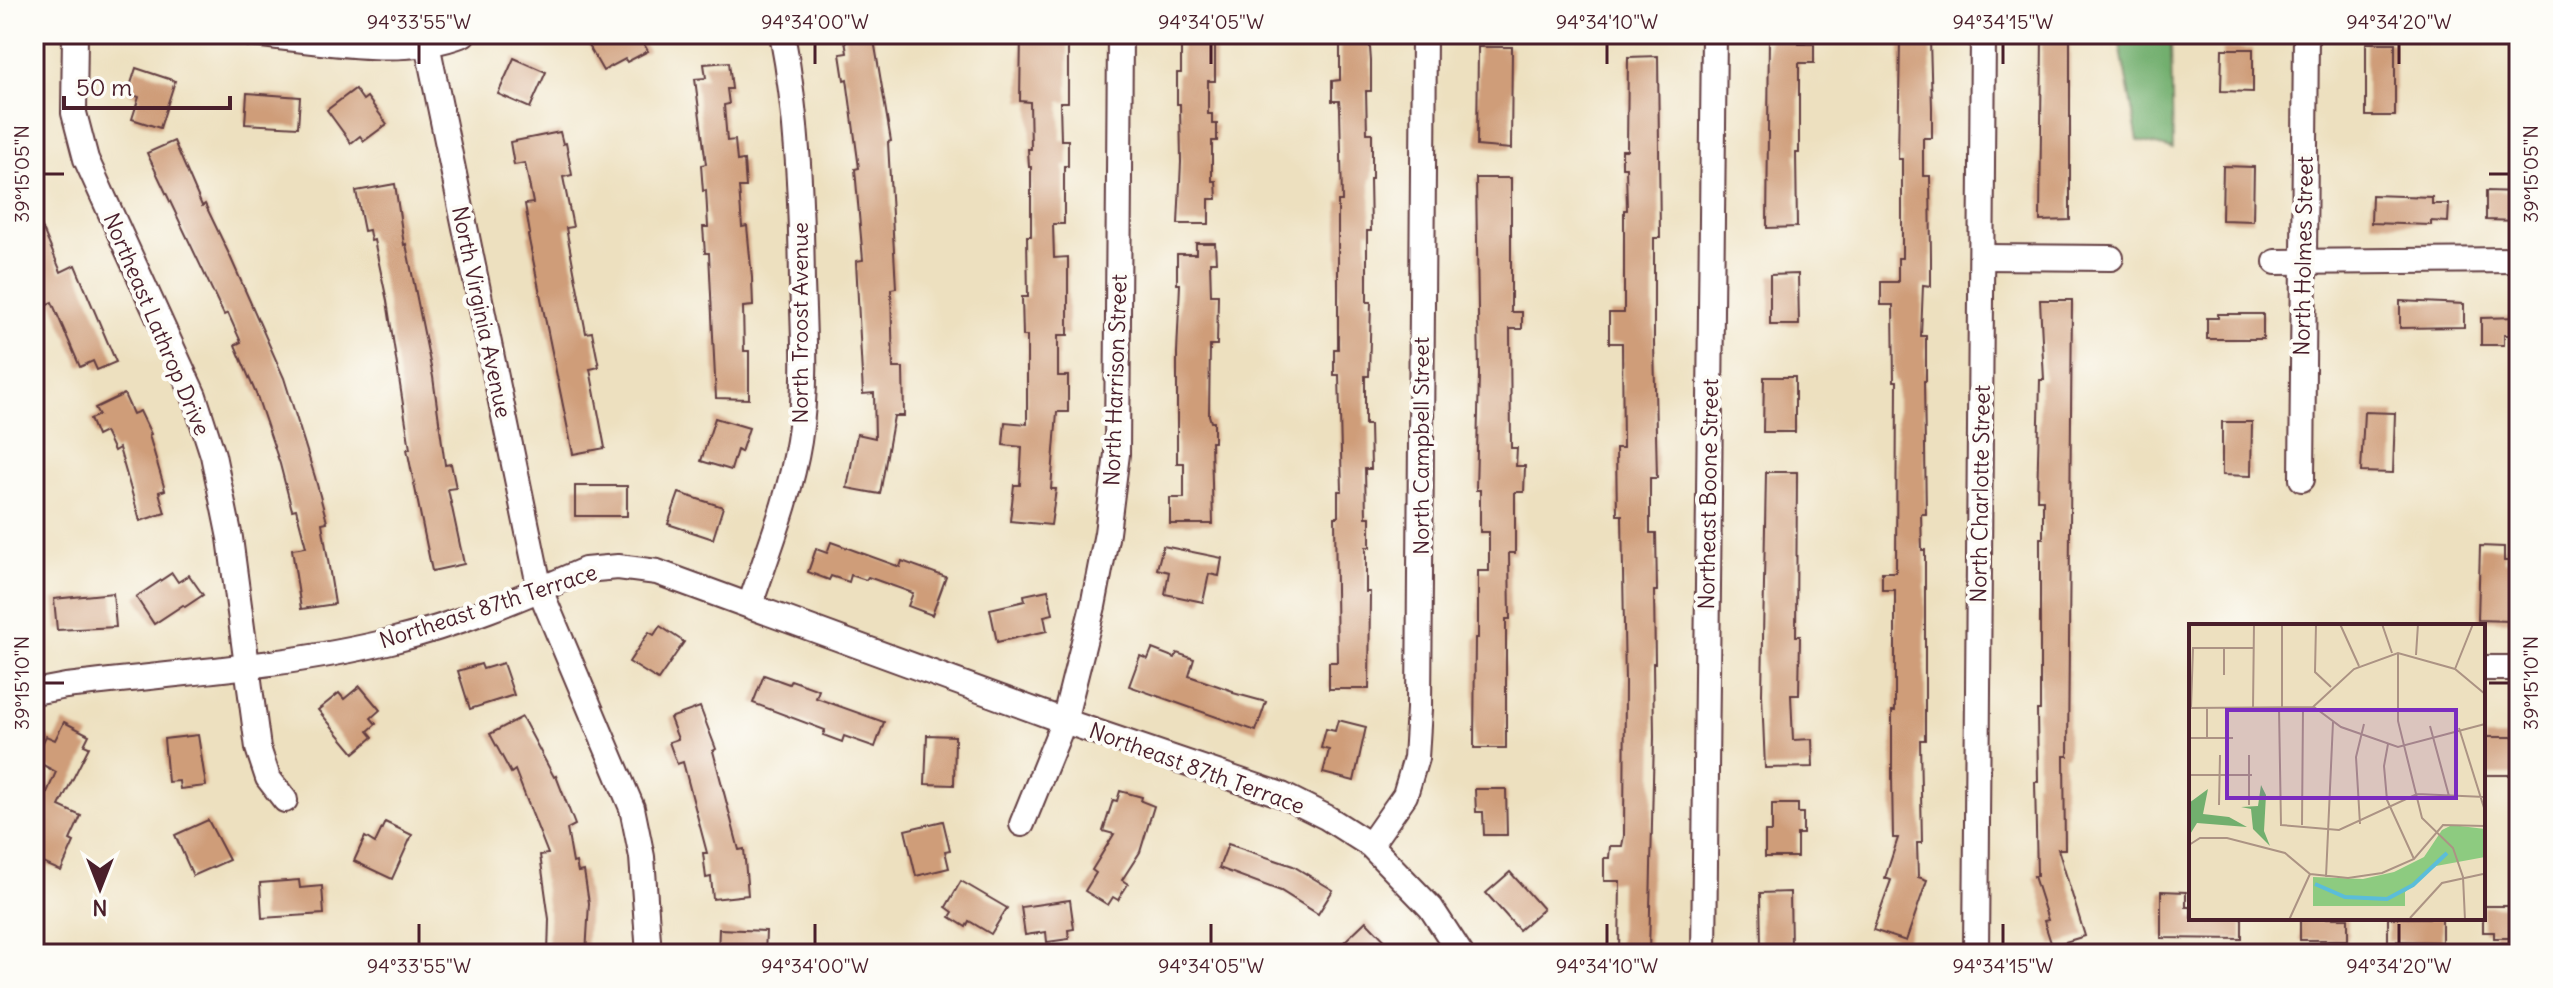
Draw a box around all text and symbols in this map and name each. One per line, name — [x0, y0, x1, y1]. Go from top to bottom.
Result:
text: 94°33'55"W — [367, 9, 471, 34]
text: 94°34'00"W — [761, 9, 869, 34]
text: 94°34'05"W — [1158, 9, 1264, 34]
text: 94°34'10"W — [1556, 9, 1658, 34]
text: 94°34'15"W — [1953, 9, 2053, 34]
text: 94°34'20"W — [2346, 9, 2452, 34]
scale bar — [64, 60, 230, 110]
text: 50 m — [76, 72, 132, 102]
text: 39°15'05"N — [9, 125, 34, 223]
text: 39°15'05"N — [2518, 125, 2543, 223]
street label: North Holmes Street — [2287, 156, 2319, 356]
street label: North Virginia Avenue — [446, 204, 518, 420]
street label: Northeast Lathrop Drive — [97, 209, 217, 439]
street label: North Troost Avenue — [786, 222, 814, 424]
street label: North Harrison Street — [1097, 274, 1133, 486]
street label: North Campbell Street — [1407, 337, 1435, 555]
street label: Northeast Boone Street — [1692, 378, 1724, 610]
street label: North Charlotte Street — [1964, 385, 1996, 603]
street label: Northeast 87th Terrace — [376, 558, 600, 654]
inset map — [2189, 624, 2485, 920]
text: 39°15'10"N — [9, 636, 34, 730]
text: 39°15'10"N — [2518, 636, 2543, 730]
street label: Northeast 87th Terrace — [1086, 716, 1308, 820]
north arrow — [60, 848, 140, 928]
text: N — [92, 894, 108, 922]
text: 94°33'55"W — [367, 953, 471, 978]
text: 94°34'00"W — [761, 953, 869, 978]
text: 94°34'05"W — [1158, 953, 1264, 978]
text: 94°34'10"W — [1556, 953, 1658, 978]
text: 94°34'15"W — [1953, 953, 2053, 978]
text: 94°34'20"W — [2346, 953, 2452, 978]

